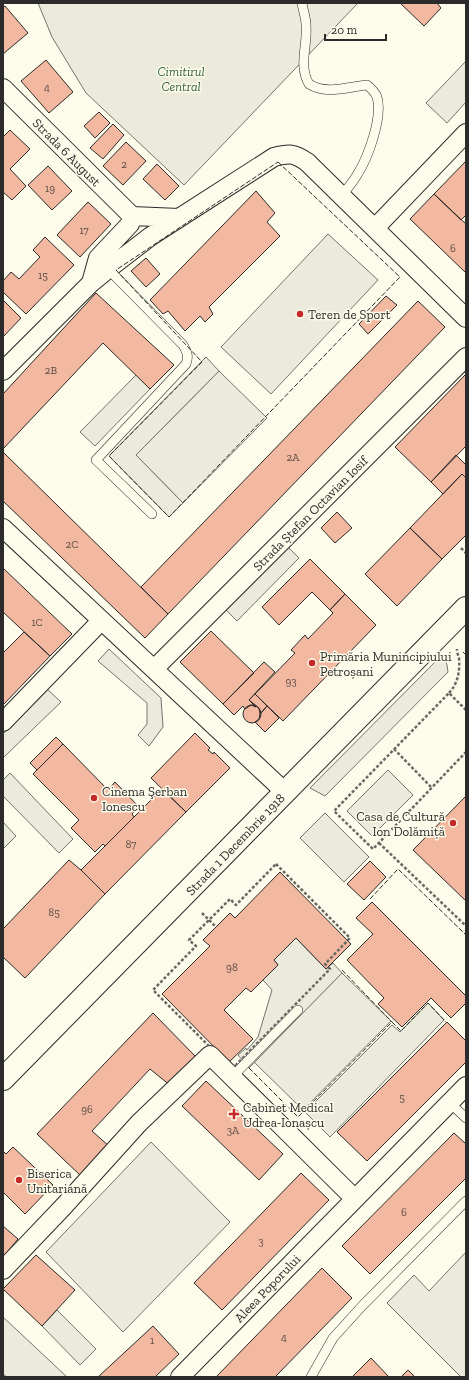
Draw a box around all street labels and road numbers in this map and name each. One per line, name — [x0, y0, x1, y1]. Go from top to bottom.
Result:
street label: Strada 6 August — [30, 115, 104, 190]
street label: Strada Ștefan Octavian Iosif — [250, 452, 371, 574]
street label: Strada 1 Decembrie 1918 — [183, 790, 288, 898]
street label: Aleea Poporului — [231, 1251, 304, 1325]

